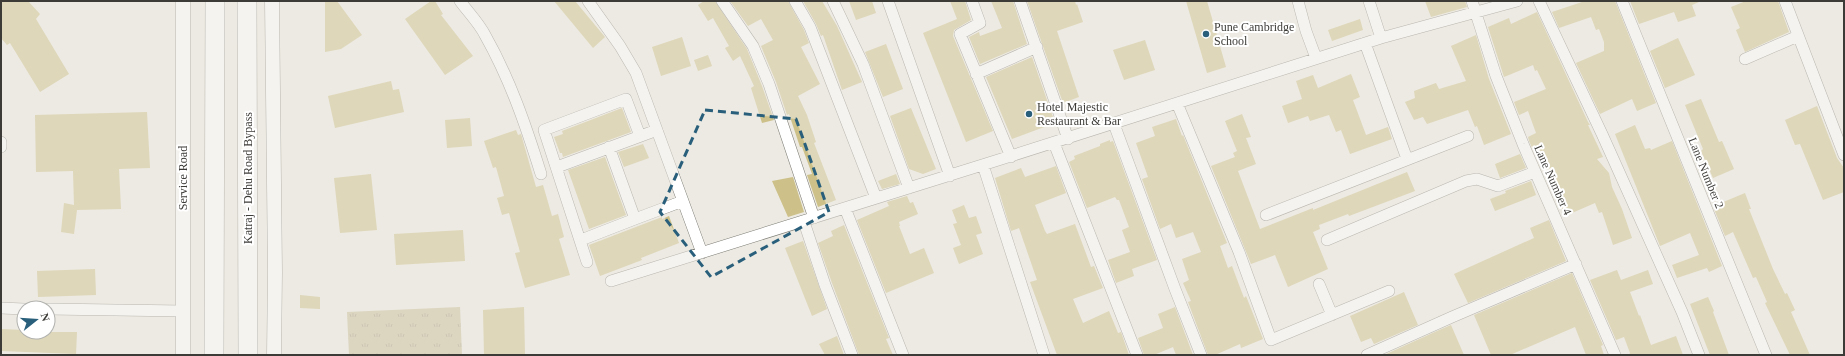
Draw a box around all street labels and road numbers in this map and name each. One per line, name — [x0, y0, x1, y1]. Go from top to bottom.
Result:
street label: Katraj - Dehu Road Bypass — [241, 112, 255, 244]
street label: Lane Number 2 — [1685, 135, 1727, 211]
street label: Lane Number 4 — [1531, 143, 1575, 217]
street label: Service Road — [176, 146, 190, 210]

